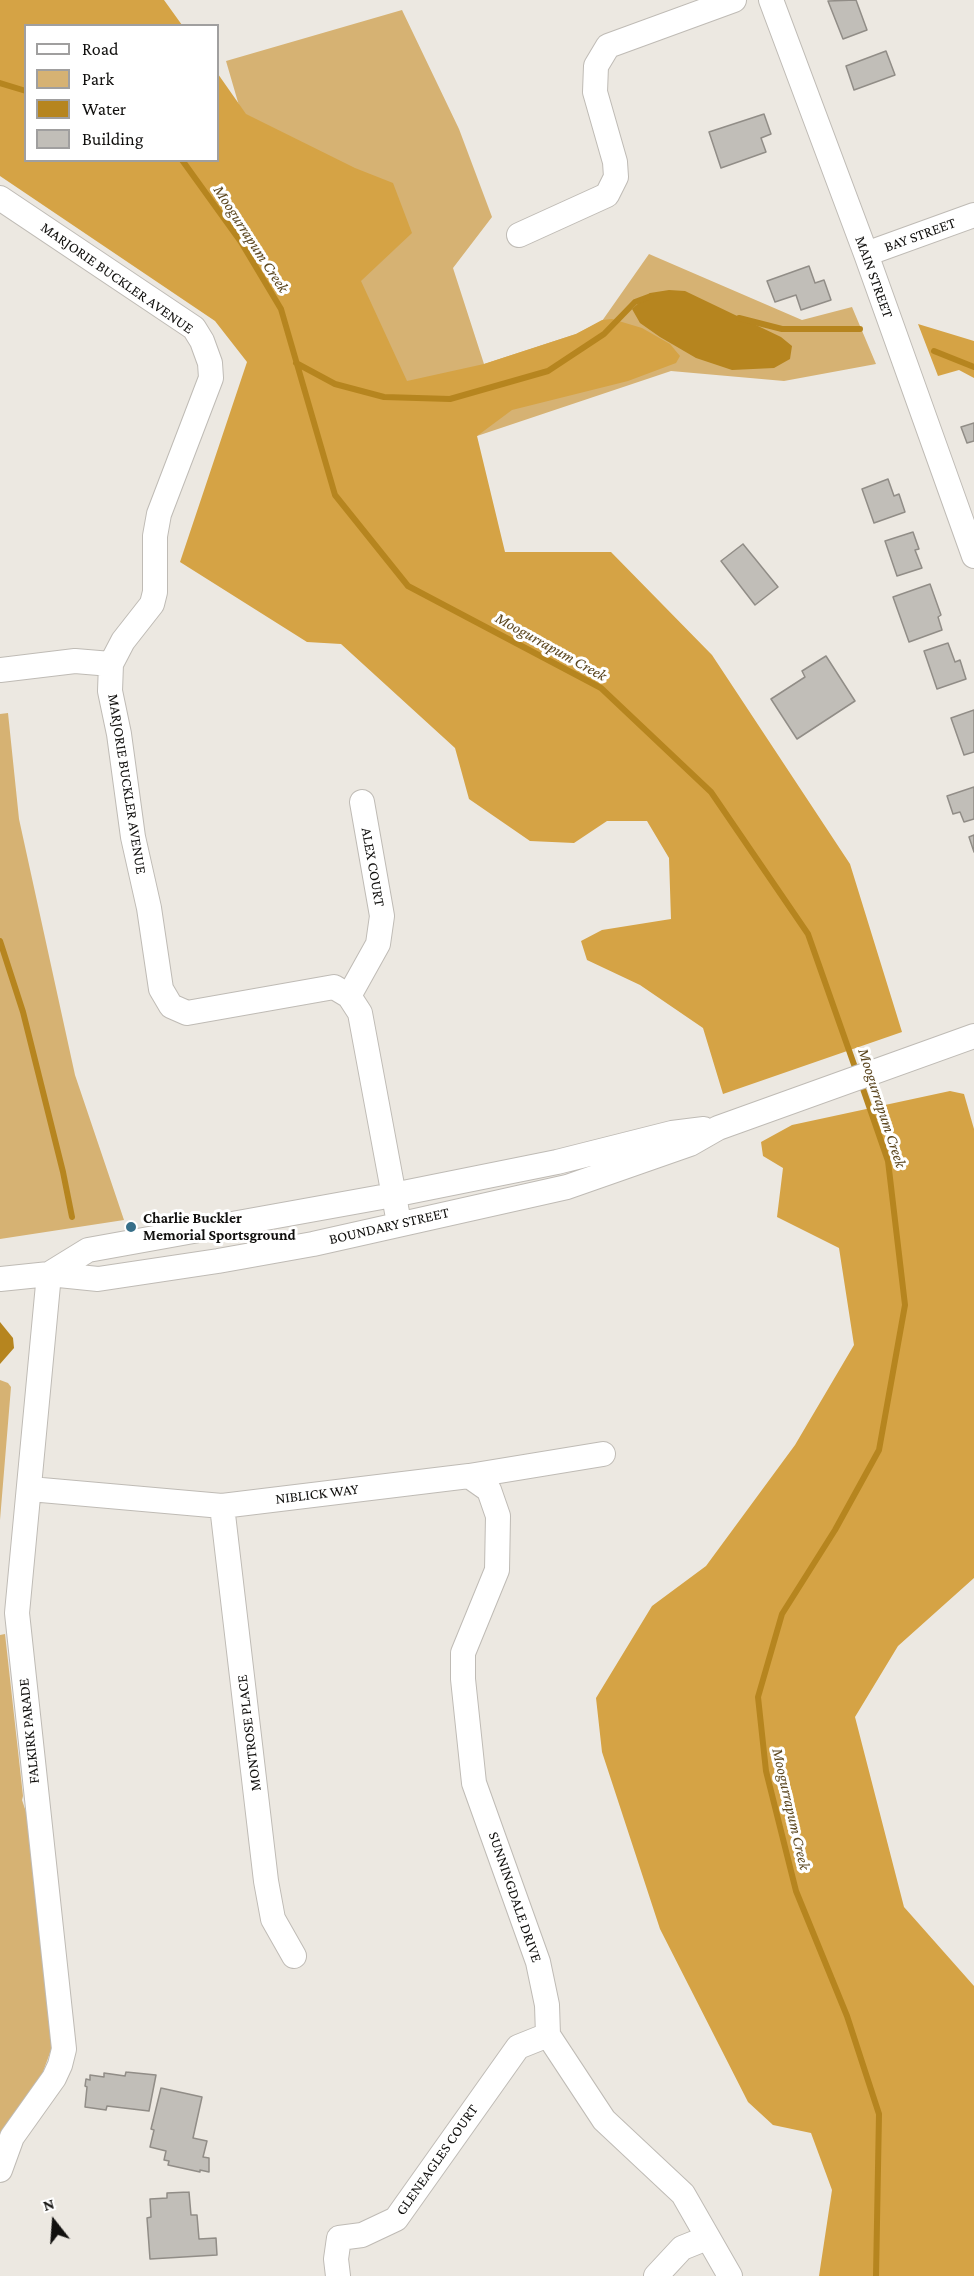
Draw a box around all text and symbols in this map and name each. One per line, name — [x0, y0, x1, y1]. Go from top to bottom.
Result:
legend — [24, 24, 219, 162]
text: Road — [82, 39, 119, 59]
text: Park — [82, 69, 114, 89]
text: Water — [82, 99, 126, 119]
text: Building — [82, 129, 143, 149]
water label: Moogurrapum Creek — [209, 182, 293, 296]
street label: BAY STREET — [882, 214, 958, 256]
street label: MARJORIE BUCKLER AVENUE — [37, 218, 197, 338]
street label: MAIN STREET — [851, 233, 897, 321]
water label: Moogurrapum Creek — [492, 608, 610, 686]
street label: MARJORIE BUCKLER AVENUE — [104, 693, 150, 875]
street label: ALEX COURT — [357, 826, 389, 908]
water label: Moogurrapum Creek — [854, 1046, 910, 1170]
street label: BOUNDARY STREET — [327, 1203, 451, 1249]
place label: Charlie Buckler Memorial Sportsground — [143, 1209, 296, 1244]
marker: Charlie Buckler Memorial Sportsground — [124, 1220, 138, 1234]
street label: NIBLICK WAY — [274, 1480, 360, 1508]
street label: MONTROSE PLACE — [233, 1674, 265, 1792]
street label: FALKIRK PARADE — [15, 1677, 43, 1785]
water label: Moogurrapum Creek — [768, 1746, 814, 1872]
street label: SUNNINGDALE DRIVE — [484, 1829, 546, 1965]
street label: GLENEAGLES COURT — [392, 2101, 482, 2219]
north arrow — [24, 2192, 84, 2252]
text: N — [41, 2195, 56, 2214]

